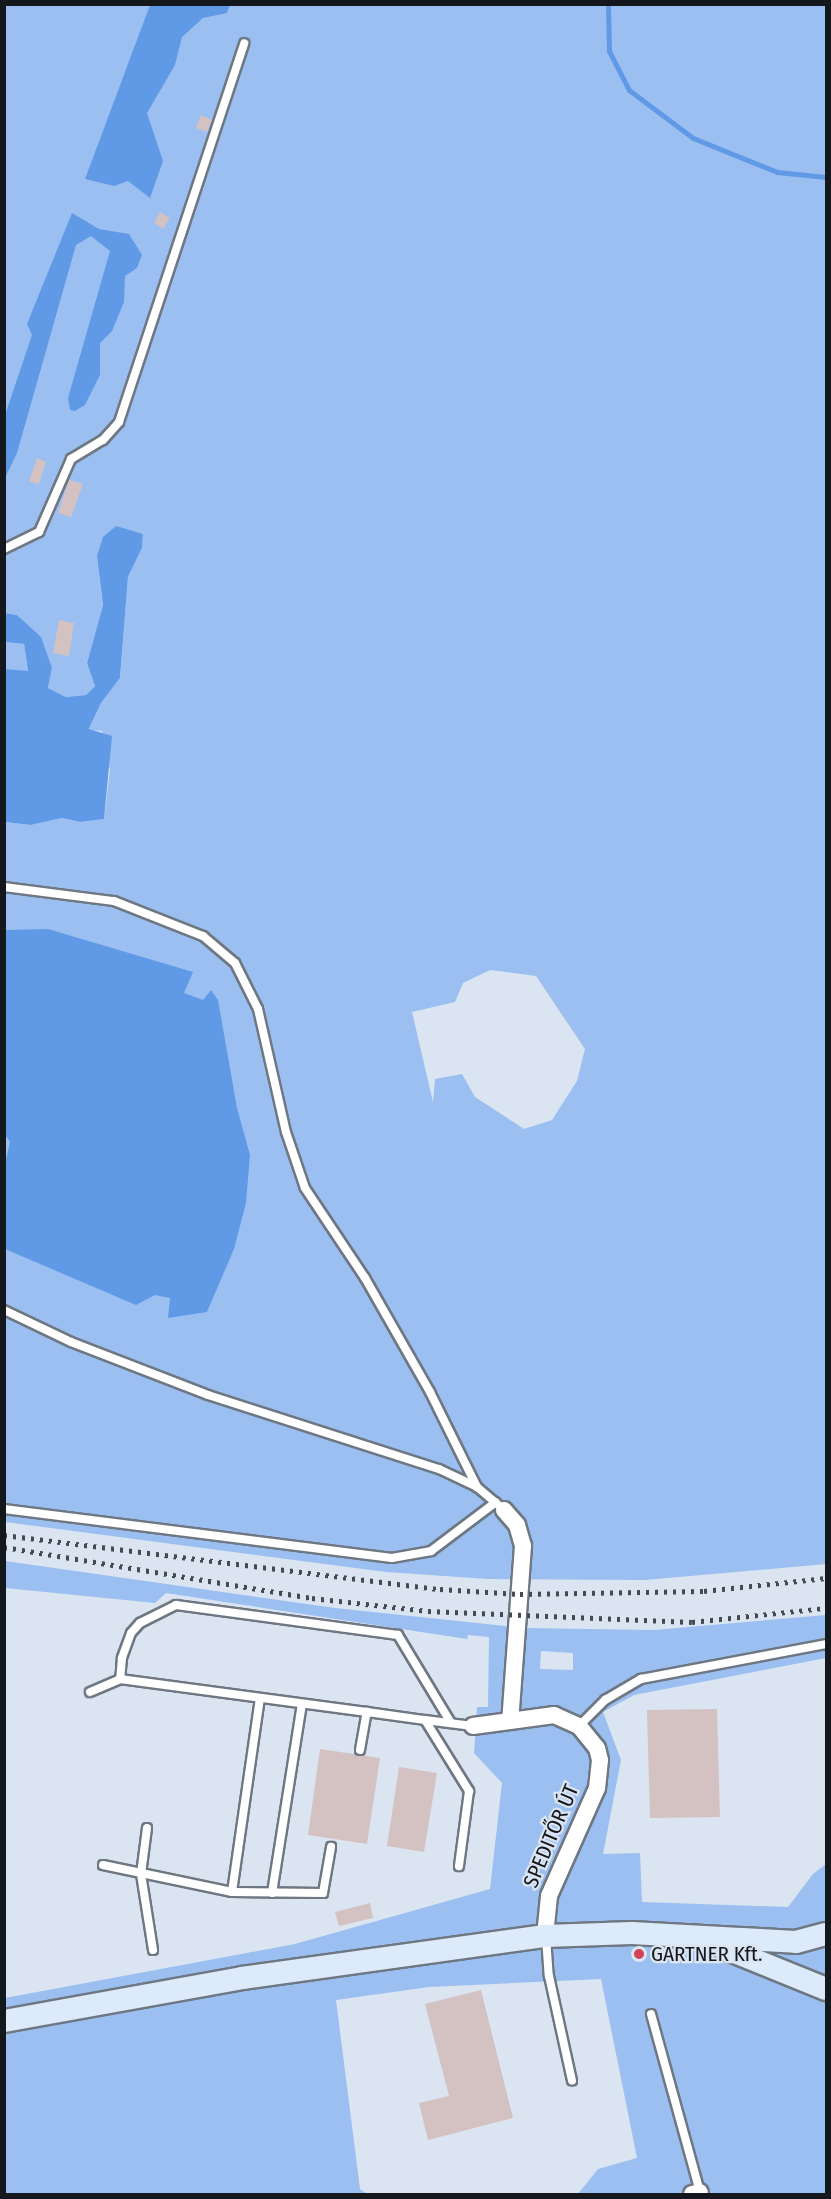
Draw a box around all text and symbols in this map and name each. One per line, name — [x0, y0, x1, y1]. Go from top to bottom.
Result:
street label: SPEDITŐR ÚT — [518, 1781, 584, 1891]
place label: GARTNER Kft. — [651, 1941, 762, 1967]
marker: GARTNER Kft. — [632, 1947, 646, 1961]

